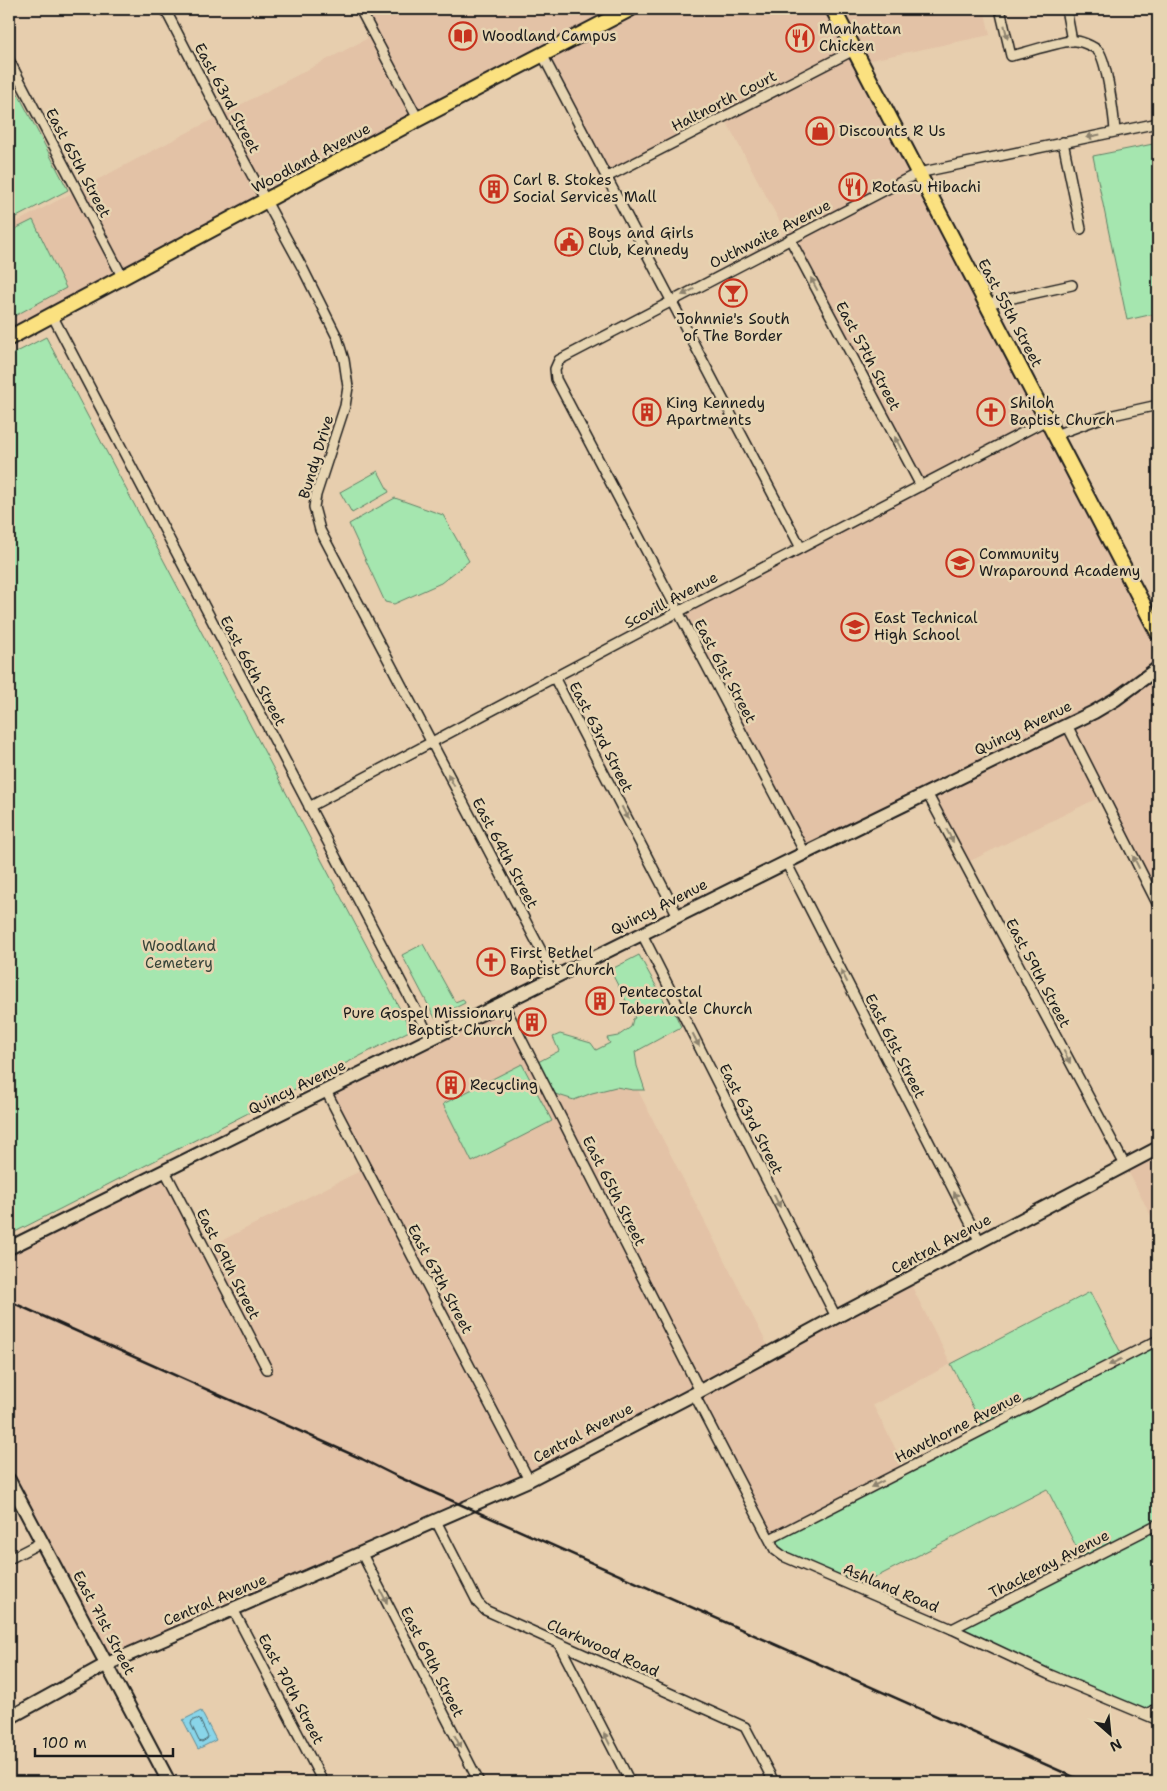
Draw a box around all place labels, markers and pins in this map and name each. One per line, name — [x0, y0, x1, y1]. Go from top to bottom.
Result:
place label: Manhattan Chicken — [819, 19, 901, 56]
library icon: Woodland Campus — [448, 21, 478, 51]
restaurant icon: Manhattan Chicken — [785, 23, 815, 53]
place label: Woodland Campus — [482, 26, 617, 46]
shop icon: Discounts R Us — [805, 116, 835, 146]
place label: Discounts R Us — [839, 121, 946, 141]
place label: Carl B. Stokes Social Services Mall — [513, 170, 657, 207]
restaurant icon: Rotasu Hibachi — [838, 172, 868, 202]
building icon: Carl B. Stokes Social Services Mall — [479, 174, 509, 204]
place label: Rotasu Hibachi — [872, 177, 981, 197]
place label: Boys and Girls Club, Kennedy — [588, 223, 694, 260]
public building icon: Boys and Girls Club, Kennedy — [554, 227, 584, 257]
bar icon: Johnnie's South of The Border — [718, 278, 748, 308]
place label: Johnnie's South of The Border — [676, 309, 790, 346]
place label: King Kennedy Apartments — [666, 393, 765, 430]
place label: Shiloh Baptist Church — [1010, 393, 1115, 430]
building icon: King Kennedy Apartments — [632, 397, 662, 427]
church icon: Shiloh Baptist Church — [976, 397, 1006, 427]
place label: Community Wraparound Academy — [979, 544, 1140, 581]
school or university icon: Community Wraparound Academy — [945, 548, 975, 578]
place label: East Technical High School — [874, 608, 978, 645]
school or university icon: East Technical High School — [840, 612, 870, 642]
place label: First Bethel Baptist Church — [510, 943, 615, 980]
church icon: First Bethel Baptist Church — [476, 947, 506, 977]
place label: Pentecostal Tabernacle Church — [619, 982, 753, 1019]
building icon: Pentecostal Tabernacle Church — [585, 986, 615, 1016]
place label: Pure Gospel Missionary Baptist Church — [343, 1003, 513, 1040]
building icon: Pure Gospel Missionary Baptist Church — [517, 1007, 547, 1037]
building icon: Recycling — [436, 1070, 466, 1100]
place label: Recycling — [470, 1075, 538, 1095]

